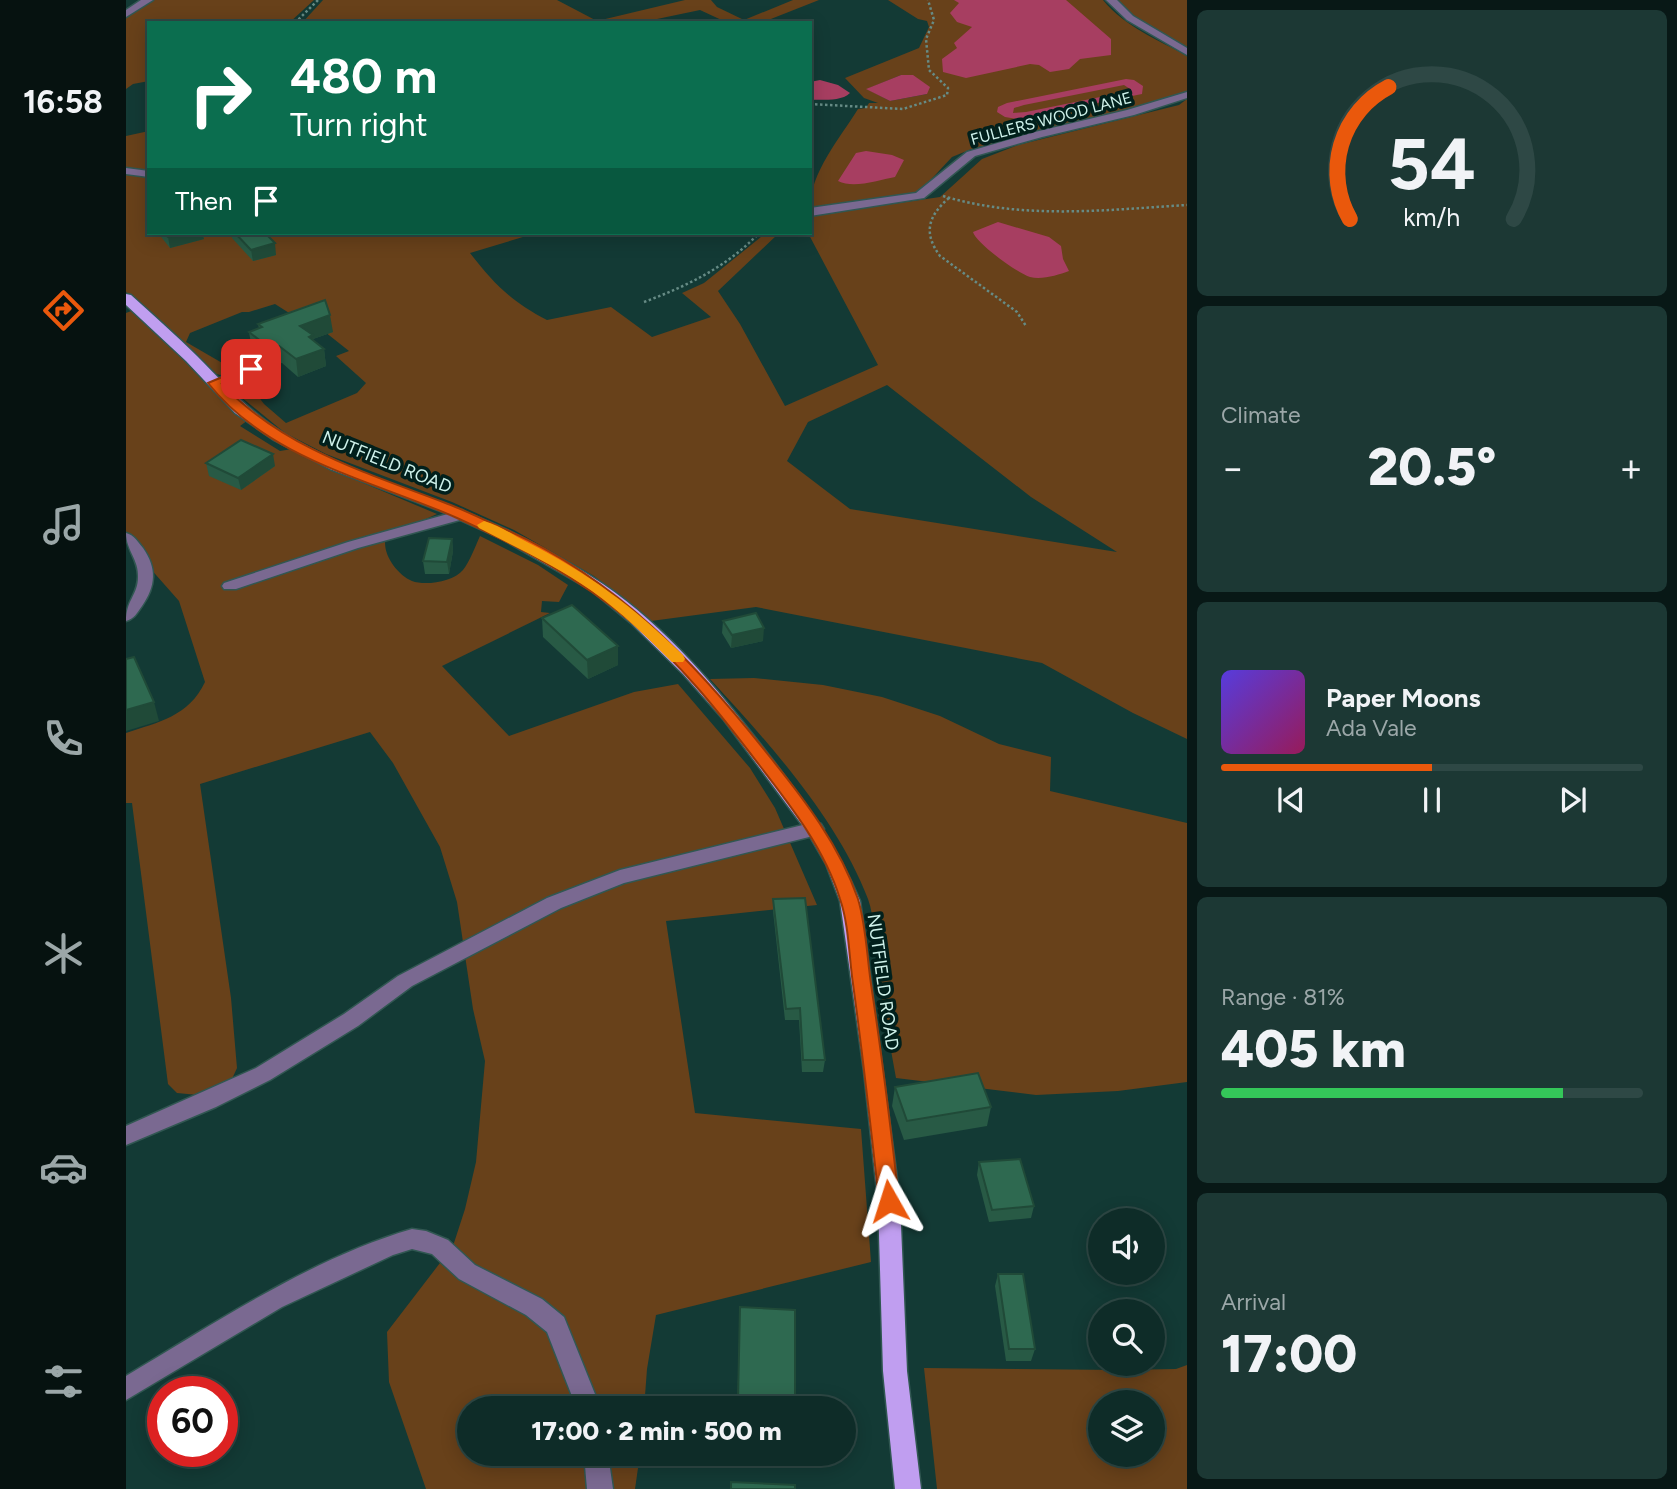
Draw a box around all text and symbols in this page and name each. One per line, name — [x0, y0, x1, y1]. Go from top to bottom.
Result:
text: 480 m — [290, 46, 437, 105]
icon: right — [175, 49, 266, 140]
text: 16:58 — [23, 83, 103, 121]
street label: FULLERS WOOD LANE — [968, 88, 1134, 149]
text: Turn right — [290, 106, 428, 144]
text: 54 — [1388, 120, 1476, 207]
icon: arrive — [247, 182, 285, 220]
text: Then — [175, 185, 233, 217]
text: km/h — [1403, 202, 1461, 232]
icon: directions — [39, 286, 88, 335]
pin — [221, 339, 281, 399]
icon: arrive — [232, 350, 270, 388]
text: Climate — [1221, 401, 1300, 429]
street label: NUTFIELD ROAD — [319, 426, 455, 498]
text: 20.5° — [1368, 436, 1496, 498]
text: − — [1221, 445, 1245, 491]
text: + — [1619, 445, 1643, 491]
icon: music — [39, 500, 88, 549]
text: Paper Moons — [1326, 682, 1481, 714]
icon: phone — [39, 714, 88, 763]
text: Ada Vale — [1326, 714, 1417, 742]
icon: previous — [1272, 781, 1310, 819]
icon: pause — [1413, 781, 1451, 819]
icon: next — [1554, 781, 1592, 819]
street label: NUTFIELD ROAD — [863, 912, 903, 1052]
icon: climate — [39, 929, 88, 978]
text: Range · 81% — [1221, 983, 1345, 1011]
text: 405 km — [1221, 1018, 1406, 1080]
icon: car — [39, 1143, 88, 1192]
position arrow — [852, 1164, 926, 1238]
map controls — [1088, 1208, 1165, 1467]
button: sound — [1088, 1208, 1165, 1285]
text: Arrival — [1221, 1288, 1286, 1316]
button: search — [1088, 1299, 1165, 1376]
text: 17:00 — [1221, 1323, 1357, 1385]
icon: filters — [39, 1357, 88, 1406]
speed limit sign: 60 — [147, 1376, 238, 1467]
button: layers — [1088, 1390, 1165, 1467]
text: 17:00 · 2 min · 500 m — [531, 1415, 782, 1447]

